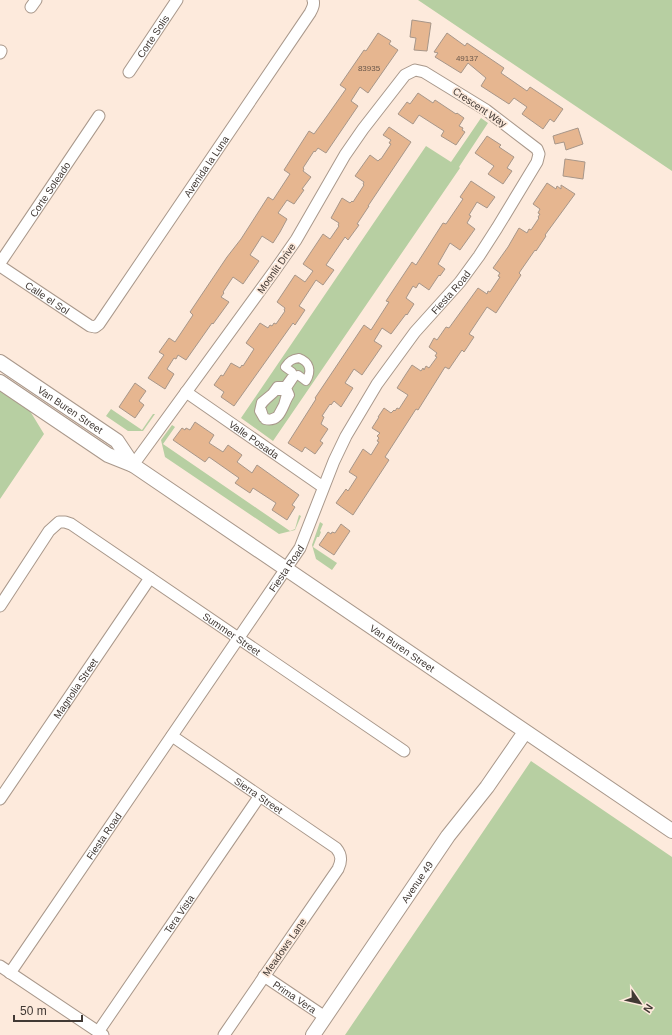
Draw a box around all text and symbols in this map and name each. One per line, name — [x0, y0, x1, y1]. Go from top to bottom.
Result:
street label: Corte Solis — [135, 13, 171, 60]
house number: 49137 — [456, 54, 479, 63]
house number: 83935 — [358, 64, 381, 73]
street label: Crescent Way — [451, 85, 509, 129]
street label: Avenida la Luna — [182, 133, 231, 199]
street label: Corte Soleado — [28, 159, 73, 219]
street label: Moonlit Drive — [255, 241, 298, 295]
street label: Fiesta Road — [429, 268, 473, 316]
street label: Calle el Sol — [23, 279, 71, 317]
street label: Van Buren Street — [36, 384, 105, 436]
street label: Valle Posada — [227, 419, 281, 461]
street label: Fiesta Road — [267, 543, 306, 594]
street label: Summer Street — [201, 611, 263, 658]
street label: Van Buren Street — [368, 622, 437, 674]
street label: Magnolia Street — [51, 656, 100, 721]
street label: Sierra Street — [232, 775, 285, 816]
street label: Fiesta Road — [84, 811, 124, 862]
street label: Avenue 49 — [399, 859, 435, 905]
street label: Tera Vista — [162, 893, 197, 936]
street label: Meadows Lane — [260, 916, 309, 978]
street label: Prima Vera — [271, 979, 318, 1016]
north arrow — [620, 983, 660, 1023]
scale bar — [14, 997, 82, 1023]
text: N — [641, 1002, 655, 1015]
text: 50 m — [20, 1004, 47, 1018]

